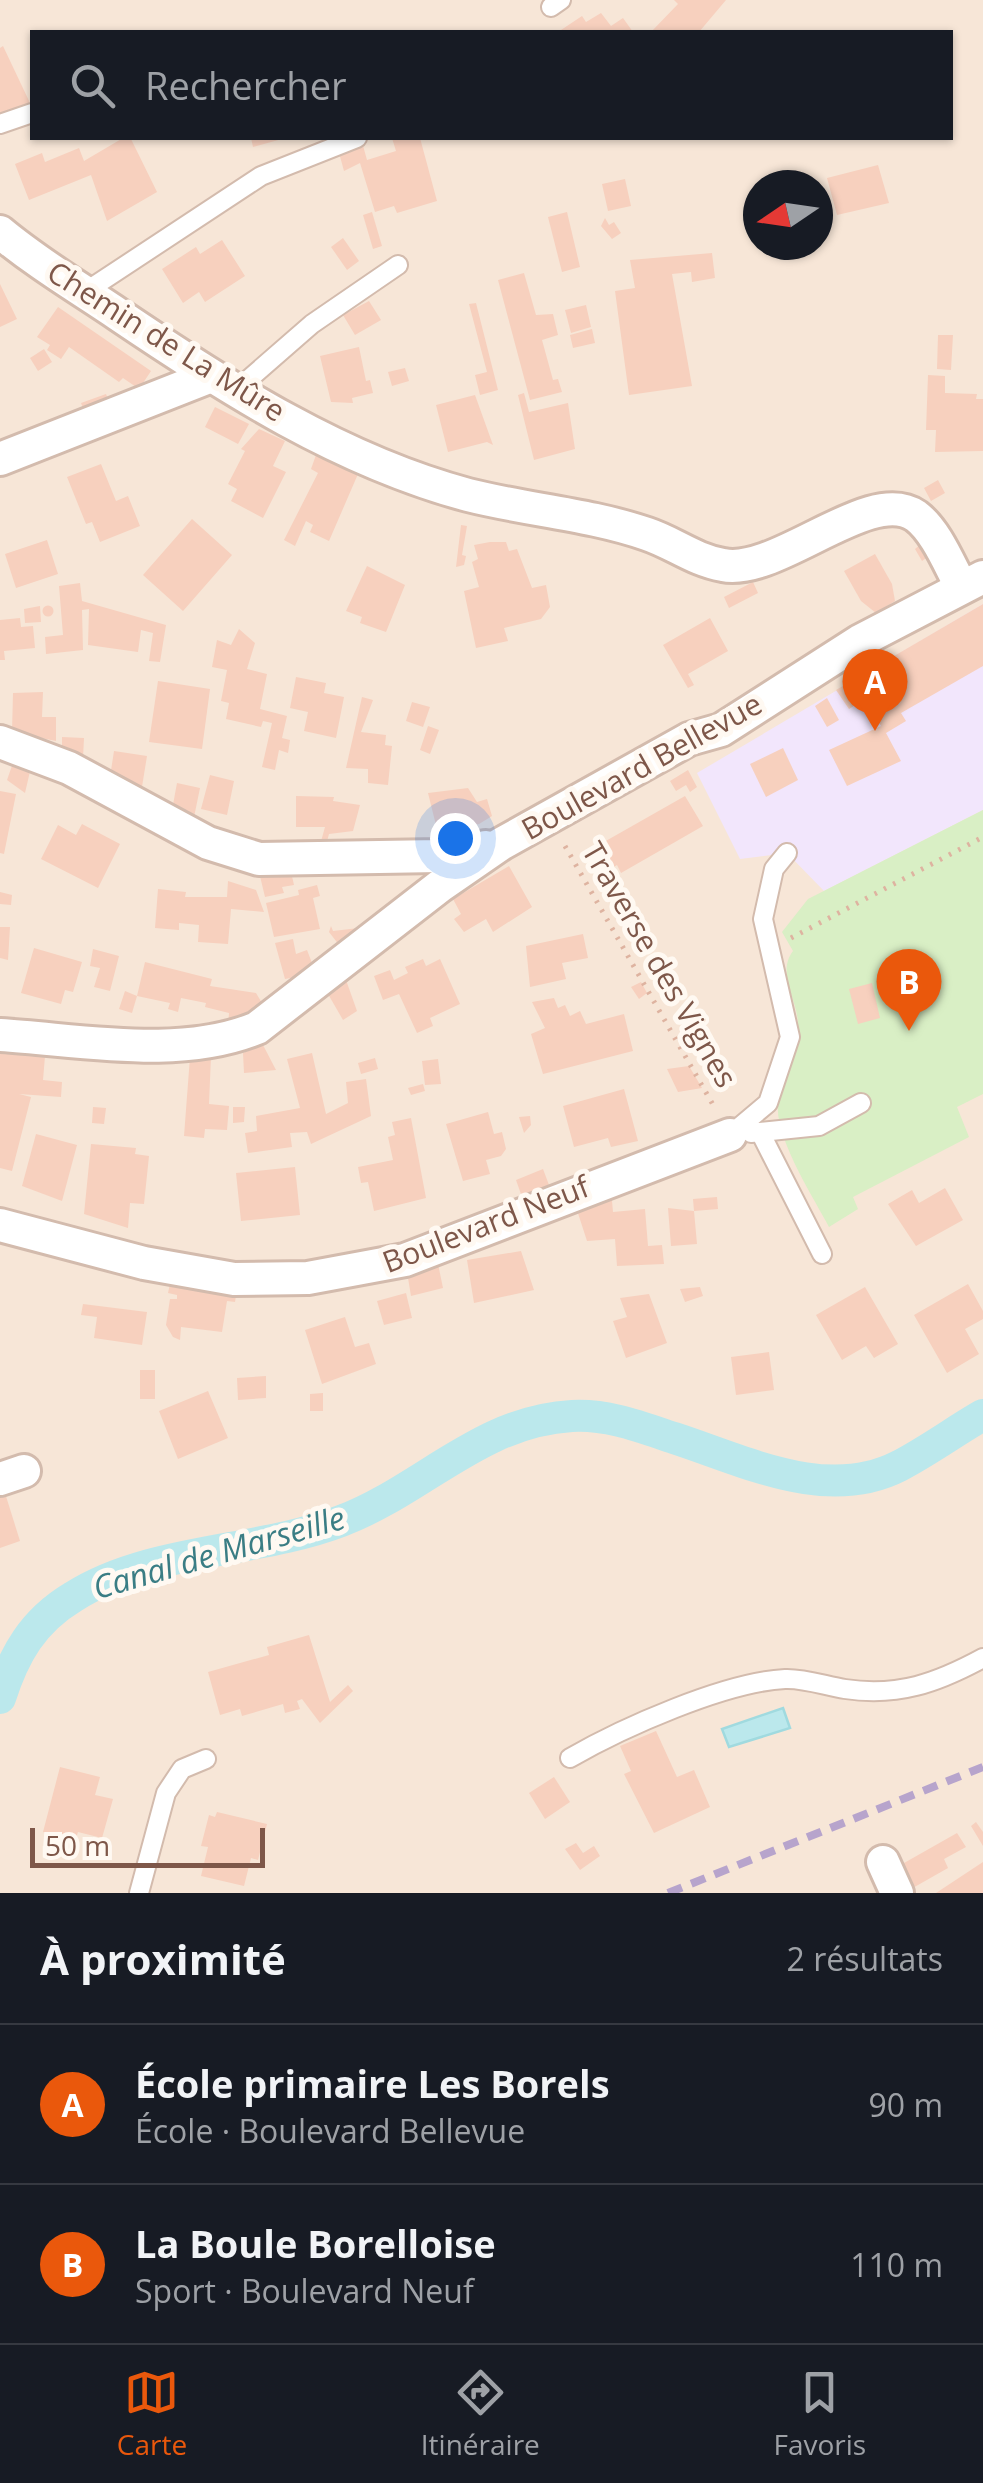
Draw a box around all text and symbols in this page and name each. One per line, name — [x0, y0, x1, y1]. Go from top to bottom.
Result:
search box — [30, 30, 953, 140]
icon: search — [65, 58, 120, 113]
text: Rechercher — [145, 59, 347, 111]
north arrow — [743, 170, 833, 260]
street label: Chemin de La Mûre — [40, 251, 294, 431]
pin: A — [842, 648, 908, 731]
street label: Boulevard Bellevue — [514, 683, 769, 849]
your location — [430, 813, 481, 864]
street label: Traverse des Vignes — [573, 834, 747, 1094]
pin: B — [876, 948, 942, 1031]
street label: Boulevard Neuf — [376, 1165, 596, 1282]
water label: Canal de Marseille — [88, 1495, 349, 1608]
scale bar — [30, 1823, 265, 1868]
text: 50 m — [45, 1826, 110, 1864]
text: À proximité — [40, 1930, 286, 1987]
text: 2 résultats — [787, 1937, 943, 1980]
text: École primaire Les Borels — [135, 2057, 610, 2109]
text: A — [61, 2083, 84, 2126]
text: 90 m — [868, 2083, 943, 2126]
text: École · Boulevard Bellevue — [135, 2109, 525, 2152]
text: La Boule Borelloise — [135, 2217, 496, 2269]
text: B — [62, 2243, 83, 2286]
text: 110 m — [850, 2243, 943, 2286]
text: Sport · Boulevard Neuf — [135, 2269, 474, 2312]
tab: Carte — [117, 2365, 187, 2463]
tab: Itinéraire — [421, 2365, 540, 2463]
tab: Favoris — [773, 2365, 866, 2463]

